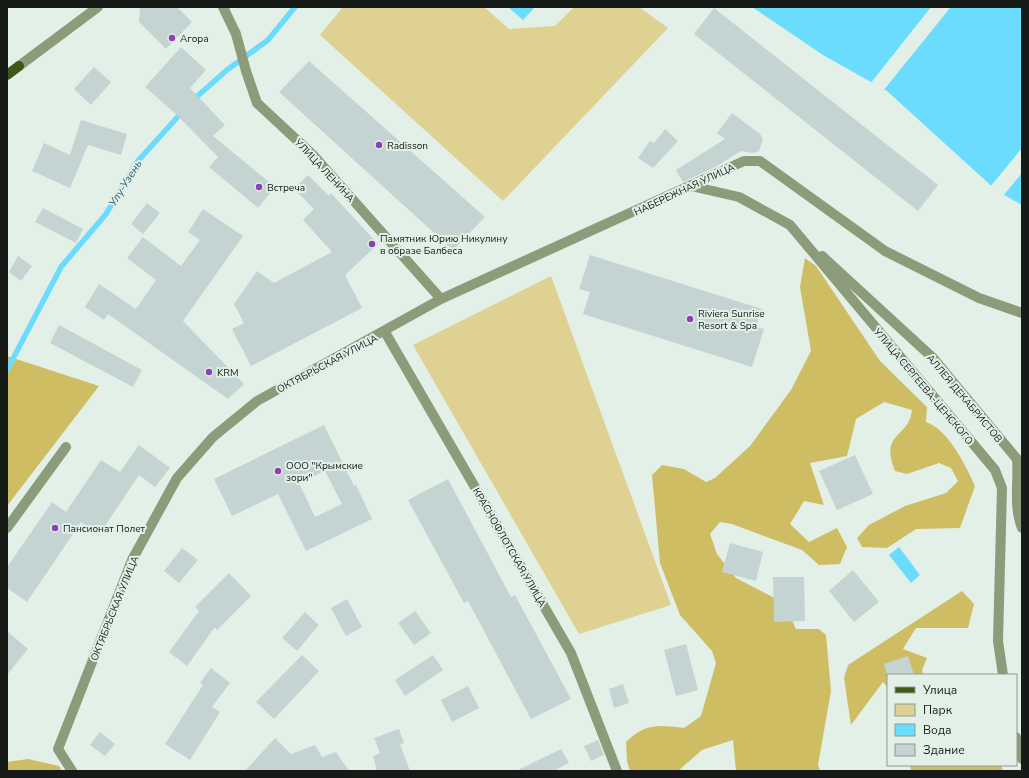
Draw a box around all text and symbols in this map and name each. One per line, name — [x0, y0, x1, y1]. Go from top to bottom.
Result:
place label: Агора — [180, 32, 209, 46]
marker: Агора — [167, 33, 177, 43]
street label: УЛИЦА ЛЕНИНА — [290, 135, 358, 206]
place label: Radisson — [387, 139, 428, 153]
marker: Radisson — [374, 140, 384, 150]
water label: Улу-Узень — [105, 157, 146, 209]
street label: НАБЕРЕЖНАЯ УЛИЦА — [632, 160, 738, 219]
place label: Встреча — [267, 181, 305, 195]
marker: Встреча — [254, 182, 264, 192]
place label: Памятник Юрию Никулину в образе Балбеса — [380, 232, 508, 258]
marker: Памятник Юрию Никулину в образе Балбеса — [367, 239, 377, 249]
place label: Riviera Sunrise Resort & Spa — [698, 307, 765, 333]
marker: Riviera Sunrise Resort & Spa — [685, 314, 695, 324]
street label: УЛИЦА СЕРГЕЕВА-ЦЕНСКОГО — [870, 325, 976, 448]
street label: ОКТЯБРЬСКАЯ УЛИЦА — [275, 331, 381, 396]
street label: АЛЛЕЯ ДЕКАБРИСТОВ — [923, 351, 1006, 446]
place label: KRM — [217, 366, 239, 380]
marker: KRM — [204, 367, 214, 377]
place label: ООО "Крымские зори" — [286, 459, 363, 485]
marker: ООО "Крымские зори" — [273, 466, 283, 476]
street label: КРАСНОФЛОТСКАЯ УЛИЦА — [469, 485, 549, 610]
place label: Пансионат Полет — [63, 522, 146, 536]
marker: Пансионат Полет — [50, 523, 60, 533]
street label: ОКТЯБРЬСКАЯ УЛИЦА — [87, 553, 143, 663]
legend — [887, 674, 1017, 766]
text: Улица — [922, 682, 957, 698]
text: Парк — [923, 702, 953, 718]
text: Вода — [923, 722, 951, 738]
text: Здание — [923, 742, 965, 758]

